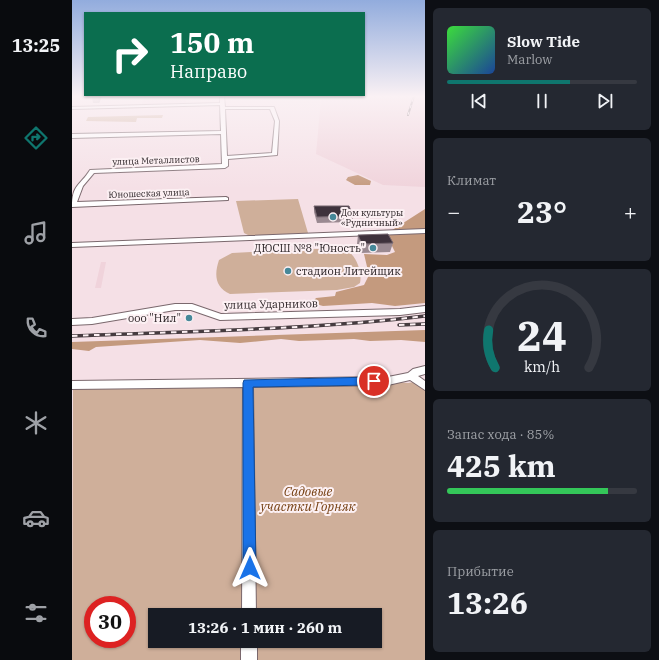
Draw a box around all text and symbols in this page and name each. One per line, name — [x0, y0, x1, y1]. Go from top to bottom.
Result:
text: 150 m — [170, 24, 254, 61]
icon: right — [104, 28, 156, 80]
text: Slow Tide — [507, 32, 580, 51]
text: 13:25 — [12, 34, 60, 57]
text: Marlow — [507, 51, 552, 68]
text: Направо — [170, 60, 247, 83]
icon: previous — [468, 90, 490, 112]
icon: pause — [531, 90, 553, 112]
icon: next — [594, 90, 616, 112]
icon: directions — [22, 124, 50, 152]
street label: улица Металлистов — [112, 153, 200, 167]
text: Климат — [447, 172, 496, 189]
street label: Юношеская улица — [108, 186, 190, 200]
text: 23° — [517, 192, 567, 231]
text: − — [447, 197, 460, 226]
text: + — [624, 197, 637, 226]
place label: Дом культуры «Рудничный» — [341, 207, 403, 228]
marker: Дом культуры «Рудничный» — [328, 212, 338, 222]
icon: music — [22, 219, 50, 247]
place label: ДЮСШ №8 "Юность" — [254, 241, 365, 255]
marker: ДЮСШ №8 "Юность" — [368, 243, 378, 253]
place label: стадион Литейщик — [296, 264, 401, 278]
marker: стадион Литейщик — [283, 266, 293, 276]
street label: улица Ударников — [224, 296, 318, 312]
text: 24 — [517, 308, 567, 362]
place label: ооо "Нил" — [128, 311, 181, 325]
marker: ооо "Нил" — [184, 313, 194, 323]
icon: phone — [22, 314, 50, 342]
text: km/h — [524, 357, 560, 376]
pin — [357, 364, 391, 398]
icon: arrive — [363, 370, 385, 392]
icon: climate — [22, 409, 50, 437]
text: Запас хода · 85% — [447, 426, 554, 443]
text: 425 km — [447, 446, 556, 485]
park label: Садовые участки Горняк — [258, 483, 356, 515]
icon: car — [22, 504, 50, 532]
position arrow — [229, 547, 271, 589]
text: Прибытие — [447, 563, 514, 580]
text: 13:26 — [447, 583, 528, 622]
speed limit sign: 30 — [84, 596, 136, 648]
icon: filters — [22, 599, 50, 627]
text: 13:26 · 1 мин · 260 m — [188, 618, 342, 637]

